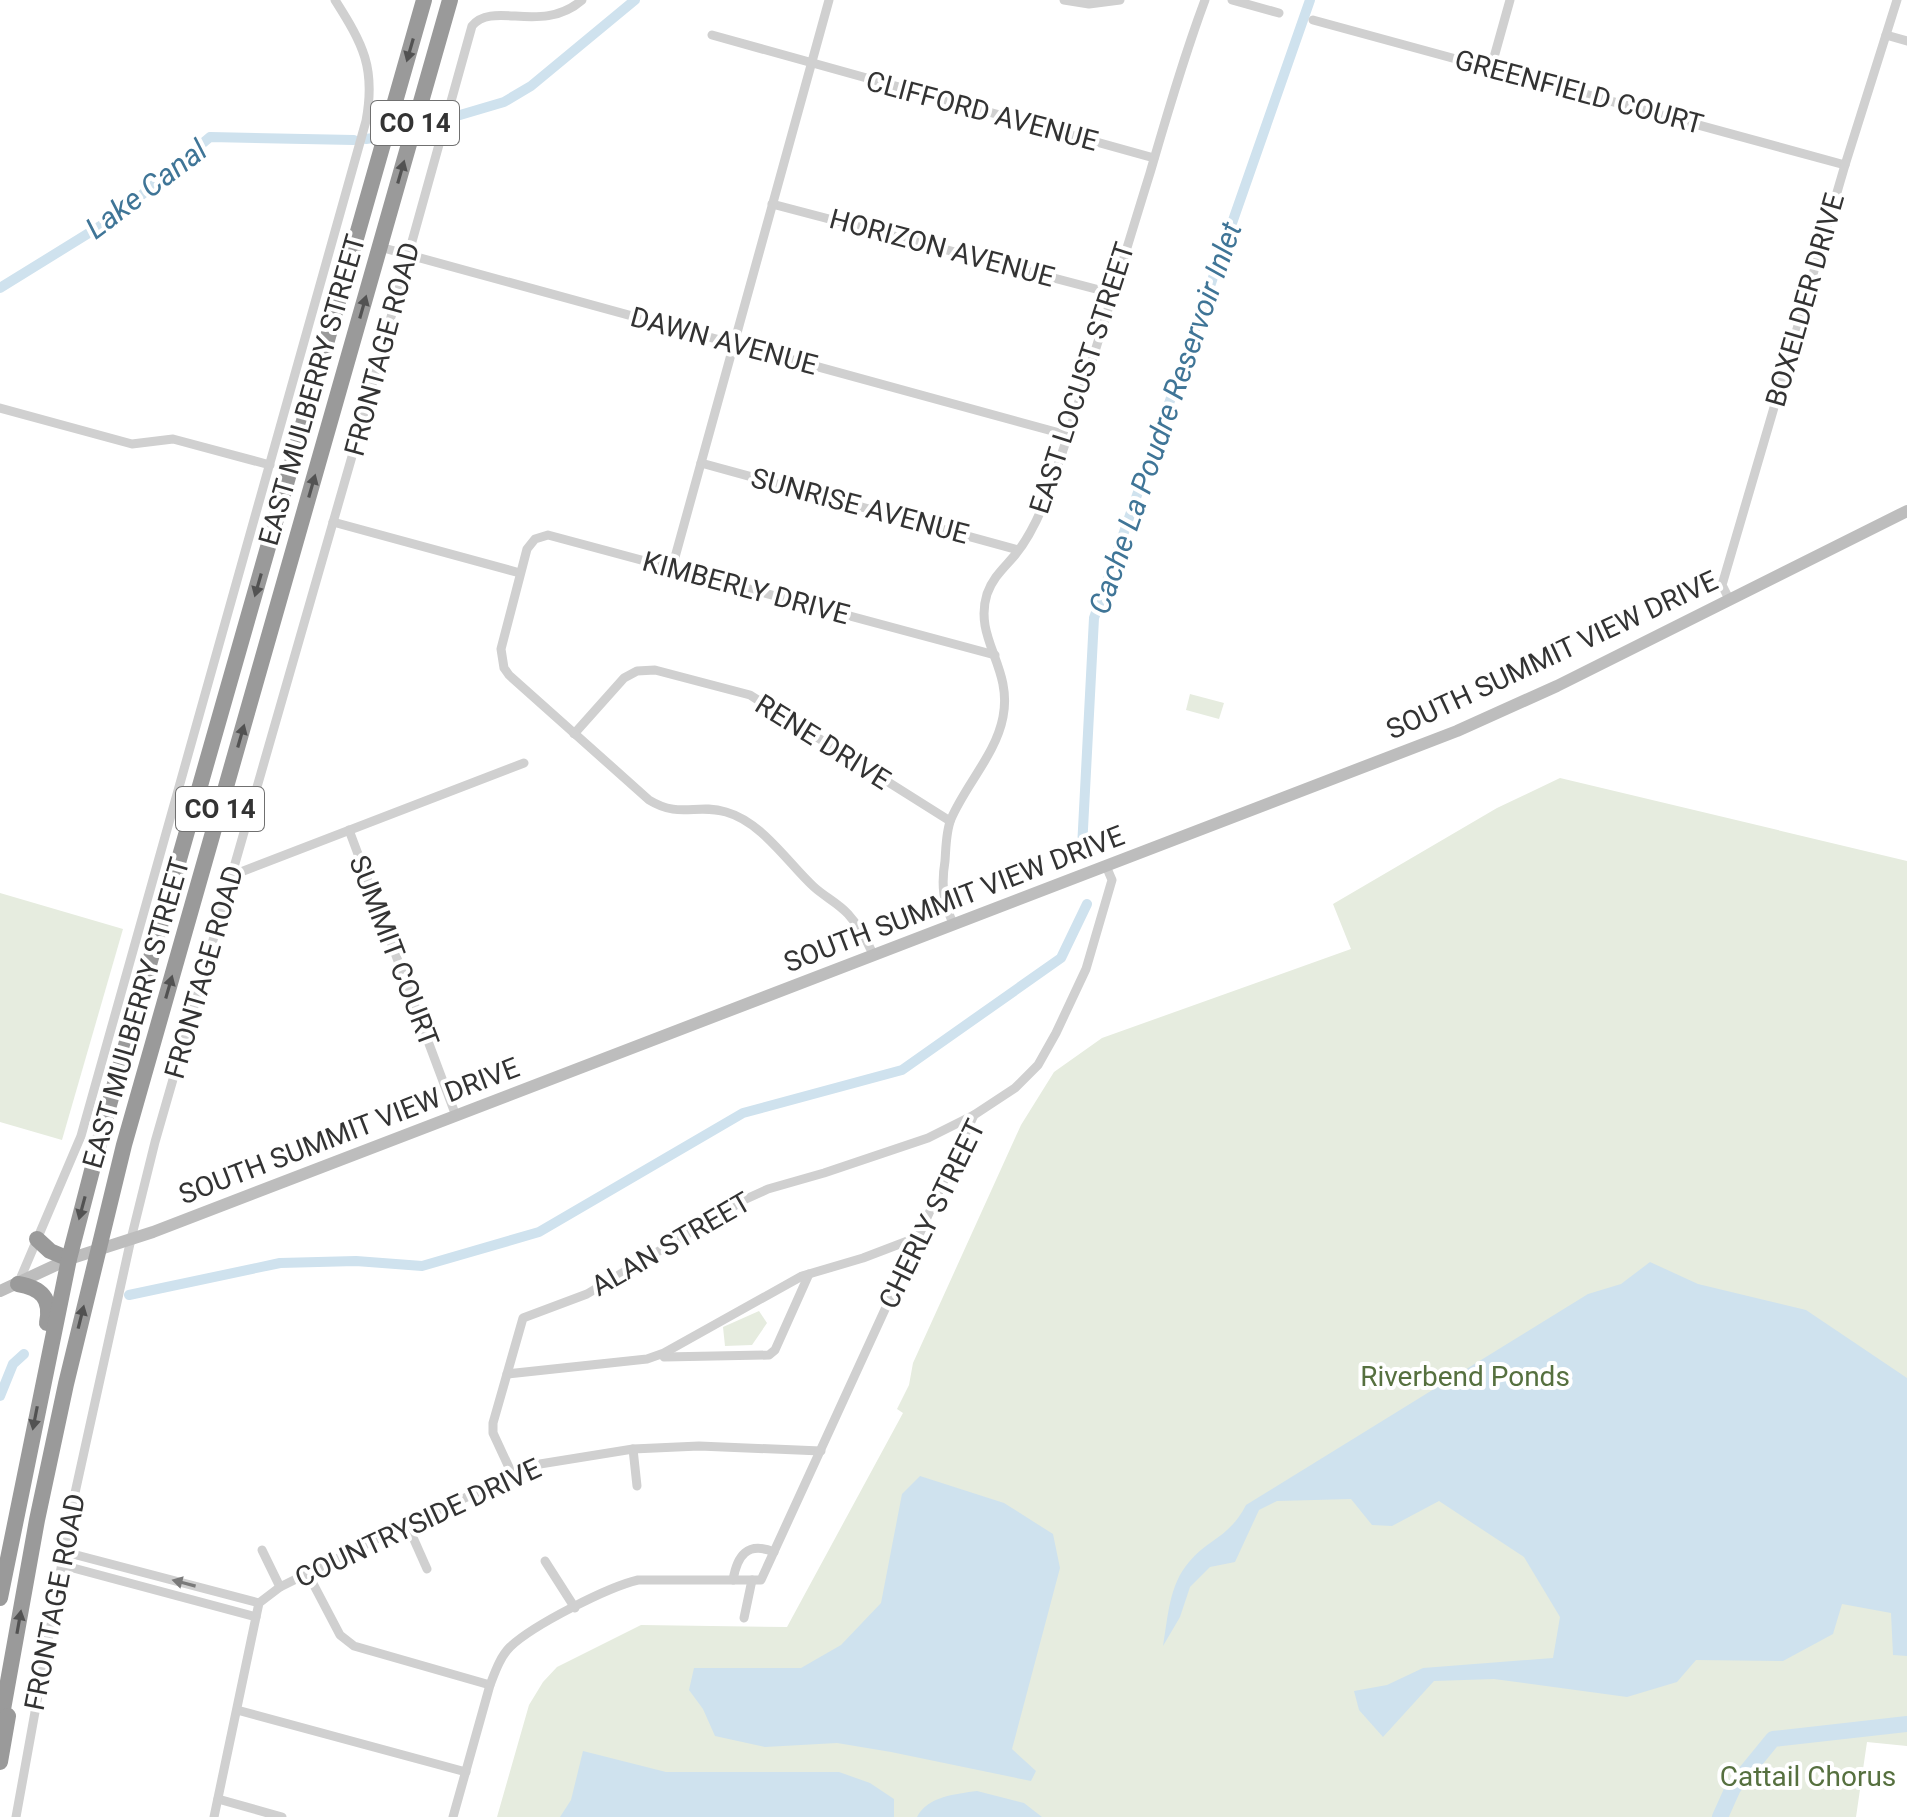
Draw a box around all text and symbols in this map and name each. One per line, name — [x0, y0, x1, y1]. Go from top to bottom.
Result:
one-way arrow — [403, 38, 416, 62]
street label: GREENFIELD COURT — [1451, 43, 1707, 141]
street label: CLIFFORD AVENUE — [863, 64, 1101, 158]
road number: CO 14 — [371, 101, 459, 145]
water label: Lake Canal — [79, 132, 214, 246]
one-way arrow — [395, 159, 408, 183]
street label: BOXELDER DRIVE — [1759, 190, 1851, 410]
street label: HORIZON AVENUE — [826, 202, 1058, 294]
water label: Cache La Poudre Reservoir Inlet — [1081, 217, 1249, 618]
street label: EAST MULBERRY STREET — [252, 230, 372, 549]
street label: FRONTAGE ROAD — [338, 238, 426, 460]
street label: EAST LOCUST STREET — [1023, 238, 1141, 518]
one-way arrow — [357, 295, 370, 319]
street label: DAWN AVENUE — [627, 300, 821, 382]
street label: SUNRISE AVENUE — [748, 461, 972, 551]
one-way arrow — [306, 474, 319, 498]
street label: KIMBERLY DRIVE — [639, 545, 853, 631]
street label: SOUTH SUMMIT VIEW DRIVE — [1381, 564, 1723, 746]
one-way arrow — [251, 573, 264, 597]
street label: RENE DRIVE — [749, 687, 897, 797]
one-way arrow — [235, 724, 248, 748]
road number: CO 14 — [176, 787, 264, 831]
street label: SOUTH SUMMIT VIEW DRIVE — [779, 819, 1129, 979]
street label: SUMMIT COURT — [342, 851, 446, 1052]
street label: EAST MULBERRY STREET — [76, 853, 196, 1172]
street label: FRONTAGE ROAD — [158, 862, 250, 1082]
one-way arrow — [164, 974, 176, 999]
street label: SOUTH SUMMIT VIEW DRIVE — [174, 1051, 524, 1211]
street label: CHERLY STREET — [872, 1114, 992, 1314]
street label: ALAN STREET — [586, 1185, 757, 1303]
one-way arrow — [76, 1196, 88, 1221]
one-way arrow — [75, 1305, 88, 1330]
park label: Riverbend Ponds — [1360, 1360, 1570, 1393]
one-way arrow — [28, 1406, 41, 1431]
street label: COUNTRYSIDE DRIVE — [290, 1452, 546, 1594]
street label: FRONTAGE ROAD — [18, 1491, 92, 1713]
one-way arrow — [172, 1577, 197, 1589]
one-way arrow — [13, 1609, 25, 1634]
park label: Cattail Chorus — [1720, 1760, 1896, 1793]

